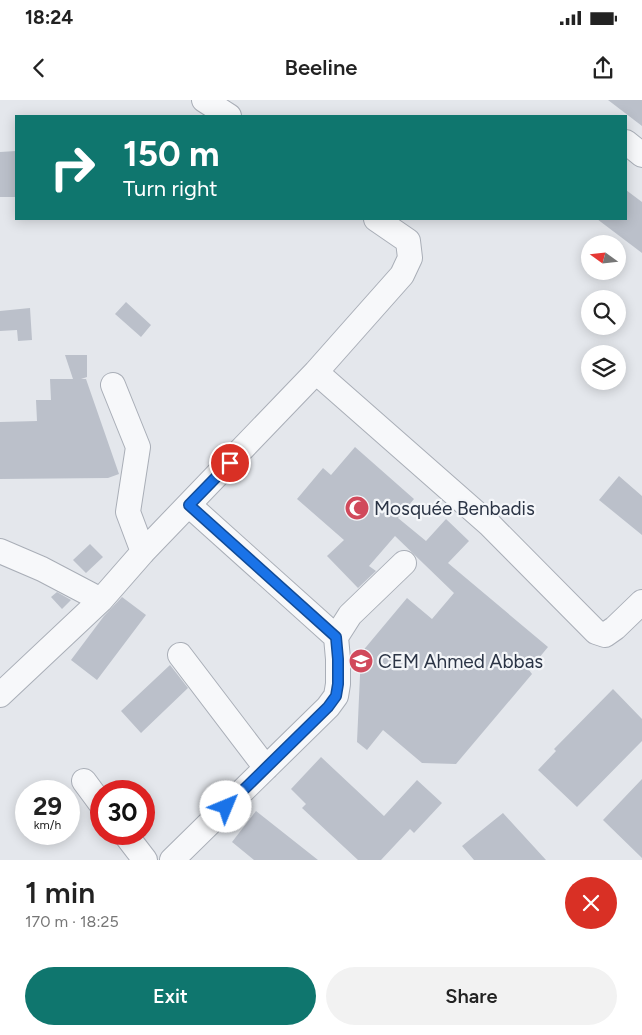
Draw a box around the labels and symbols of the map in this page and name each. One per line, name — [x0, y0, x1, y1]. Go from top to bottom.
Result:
north arrow — [581, 235, 626, 280]
pin — [209, 442, 251, 484]
mosque icon: Mosquée Benbadis — [344, 495, 370, 521]
place label: Mosquée Benbadis — [374, 497, 535, 520]
school or university icon: CEM Ahmed Abbas — [348, 648, 374, 674]
place label: CEM Ahmed Abbas — [378, 650, 543, 673]
speed limit sign: 30 — [90, 780, 155, 845]
position arrow — [199, 780, 251, 832]

